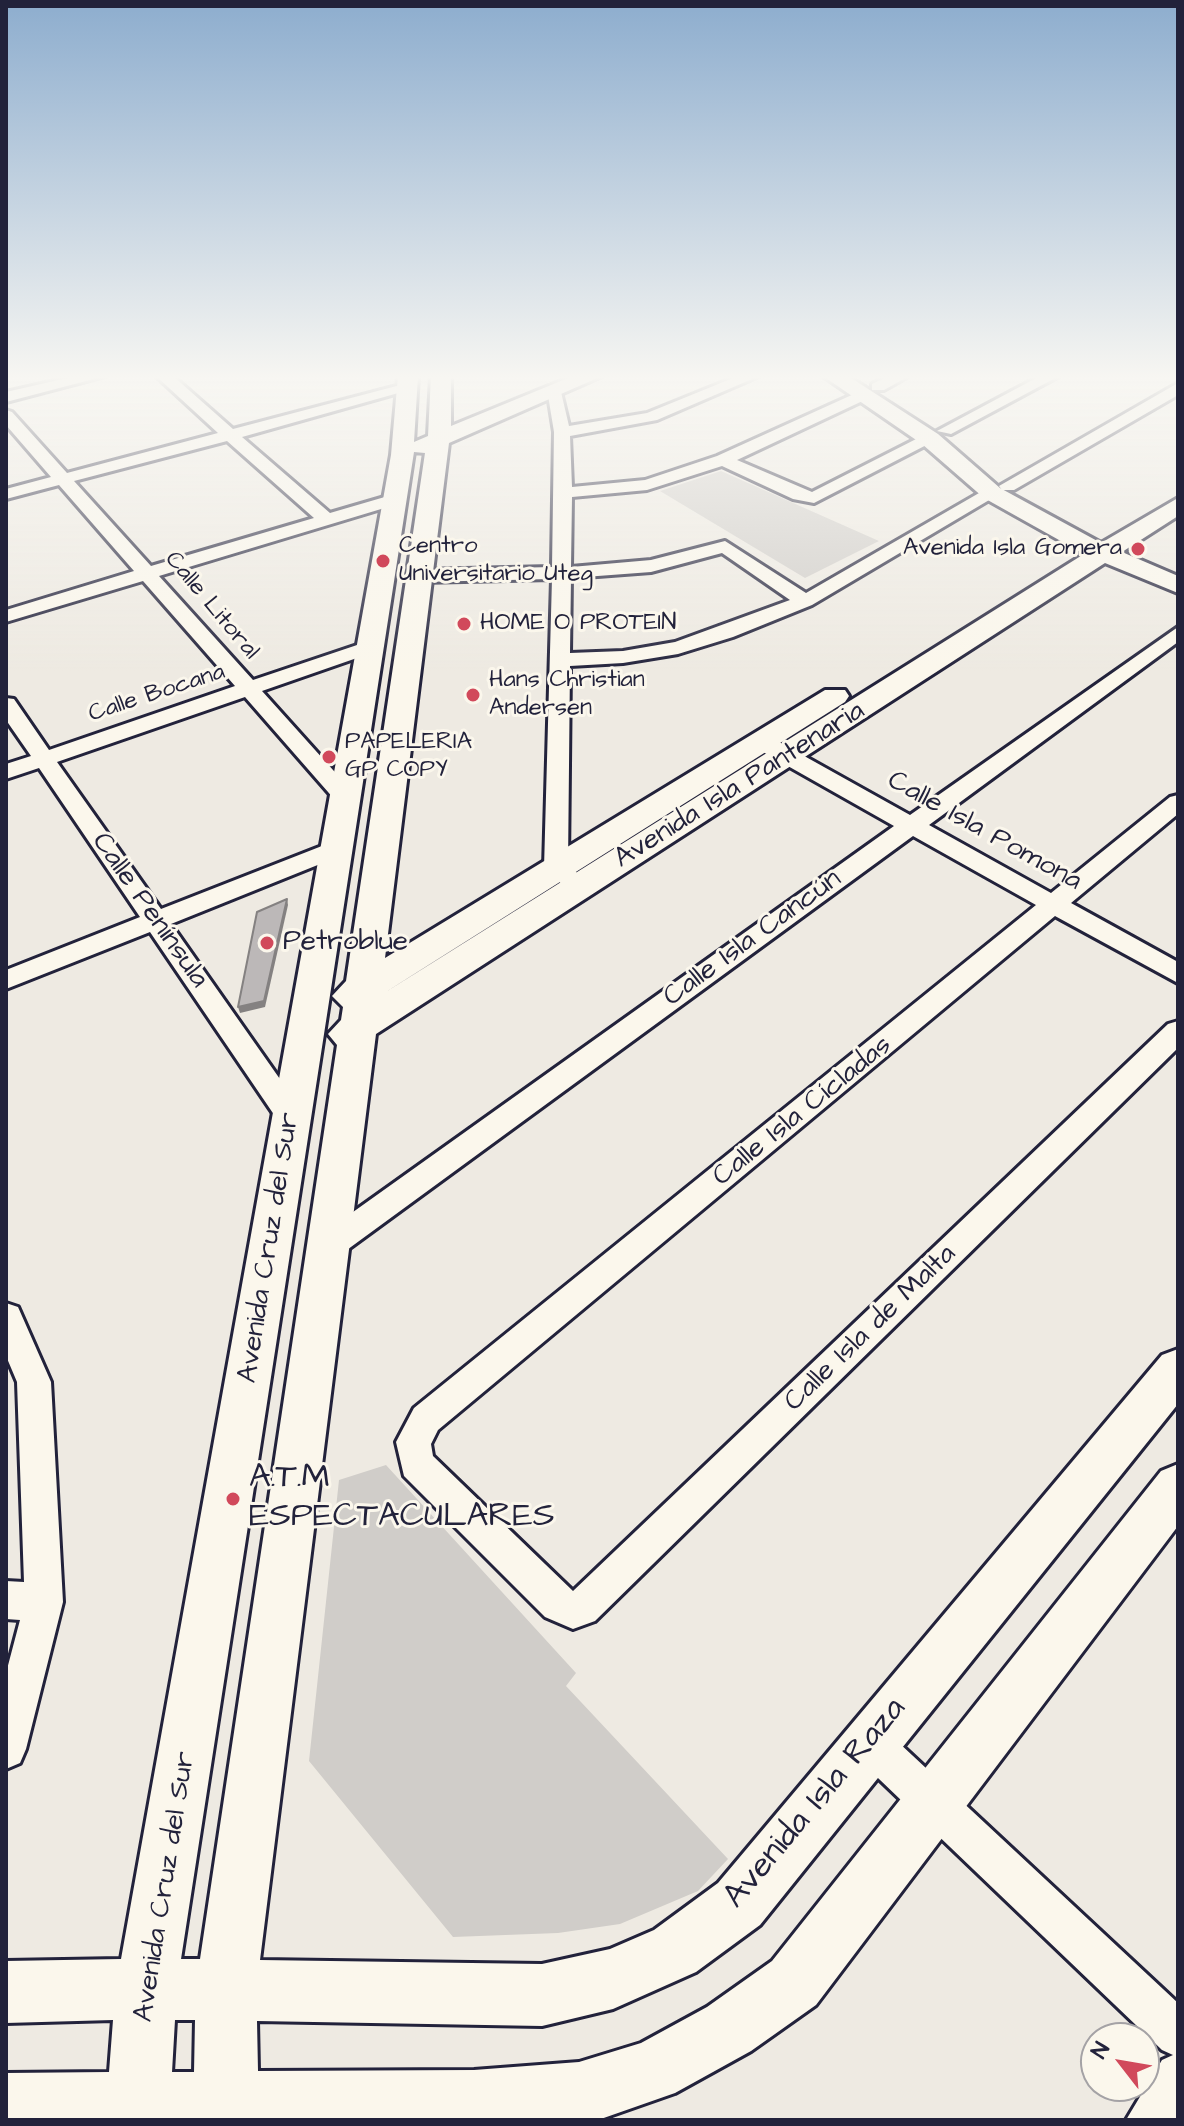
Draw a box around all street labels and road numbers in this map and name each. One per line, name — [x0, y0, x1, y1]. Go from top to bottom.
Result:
street label: Calle Litoral — [158, 546, 264, 666]
street label: Calle Bocana — [85, 658, 229, 730]
street label: Avenida Isla Pantenaria — [609, 695, 871, 877]
street label: Calle Isla Pomona — [881, 765, 1087, 899]
street label: Calle Península — [83, 827, 215, 995]
street label: Calle Isla Cancún — [658, 863, 848, 1015]
street label: Calle Isla Cícladas — [707, 1030, 899, 1194]
street label: Avenida Cruz del Sur — [232, 1111, 308, 1385]
street label: Calle Isla de Malta — [778, 1239, 964, 1419]
street label: Avenida Isla Raza — [716, 1690, 916, 1918]
street label: Avenida Cruz del Sur — [128, 1750, 204, 2024]

